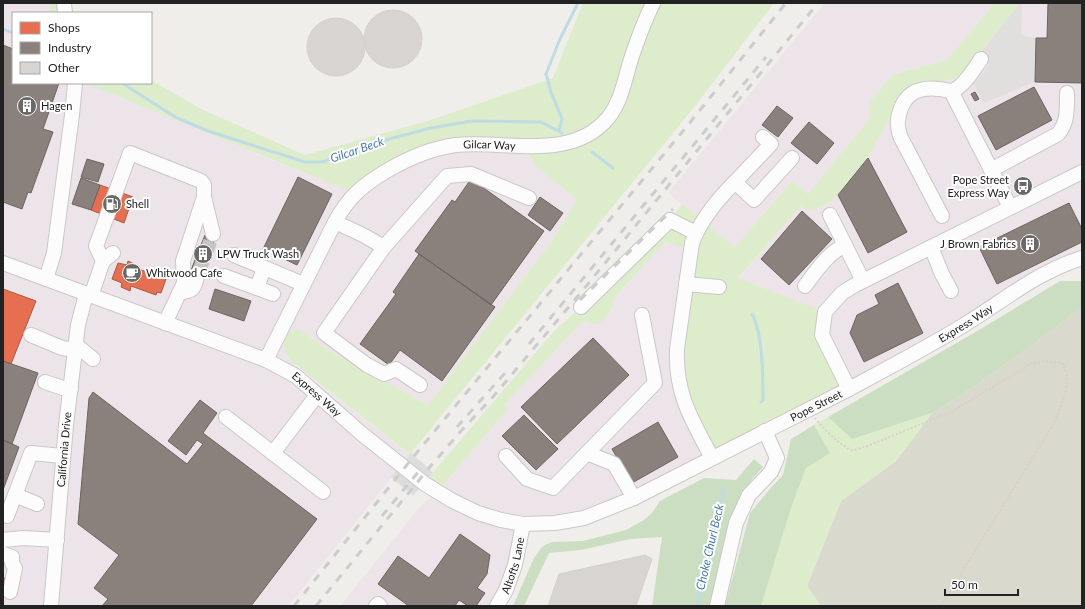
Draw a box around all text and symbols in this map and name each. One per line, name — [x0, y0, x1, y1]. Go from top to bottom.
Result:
legend — [12, 12, 152, 84]
text: Shops — [48, 20, 80, 35]
text: Industry — [48, 40, 92, 55]
text: Other — [48, 60, 80, 75]
building icon: Hagen — [16, 95, 38, 117]
place label: Hagen — [41, 99, 72, 112]
water label: Gilcar Beck — [328, 133, 386, 166]
street label: Gilcar Way — [463, 137, 516, 152]
place label: Pope Street Express Way — [947, 173, 1009, 199]
bus stop icon: Pope Street Express Way — [1012, 175, 1034, 197]
fuel station icon: Shell — [101, 193, 123, 215]
place label: Shell — [126, 197, 149, 210]
building icon: J Brown Fabrics — [1019, 233, 1041, 255]
place label: J Brown Fabrics — [940, 237, 1016, 250]
building icon: LPW Truck Wash — [192, 243, 214, 265]
place label: LPW Truck Wash — [217, 247, 299, 260]
cafe icon: Whitwood Cafe — [121, 262, 143, 284]
place label: Whitwood Cafe — [146, 266, 222, 279]
street label: Express Way — [936, 301, 995, 345]
street label: Express Way — [290, 369, 345, 419]
street label: Pope Street — [788, 387, 844, 424]
street label: California Drive — [54, 411, 74, 488]
water label: Choke Churl Beck — [692, 502, 727, 591]
street label: Altofts Lane — [498, 536, 526, 595]
scale bar — [945, 571, 1018, 597]
text: 50 m — [951, 577, 978, 592]

